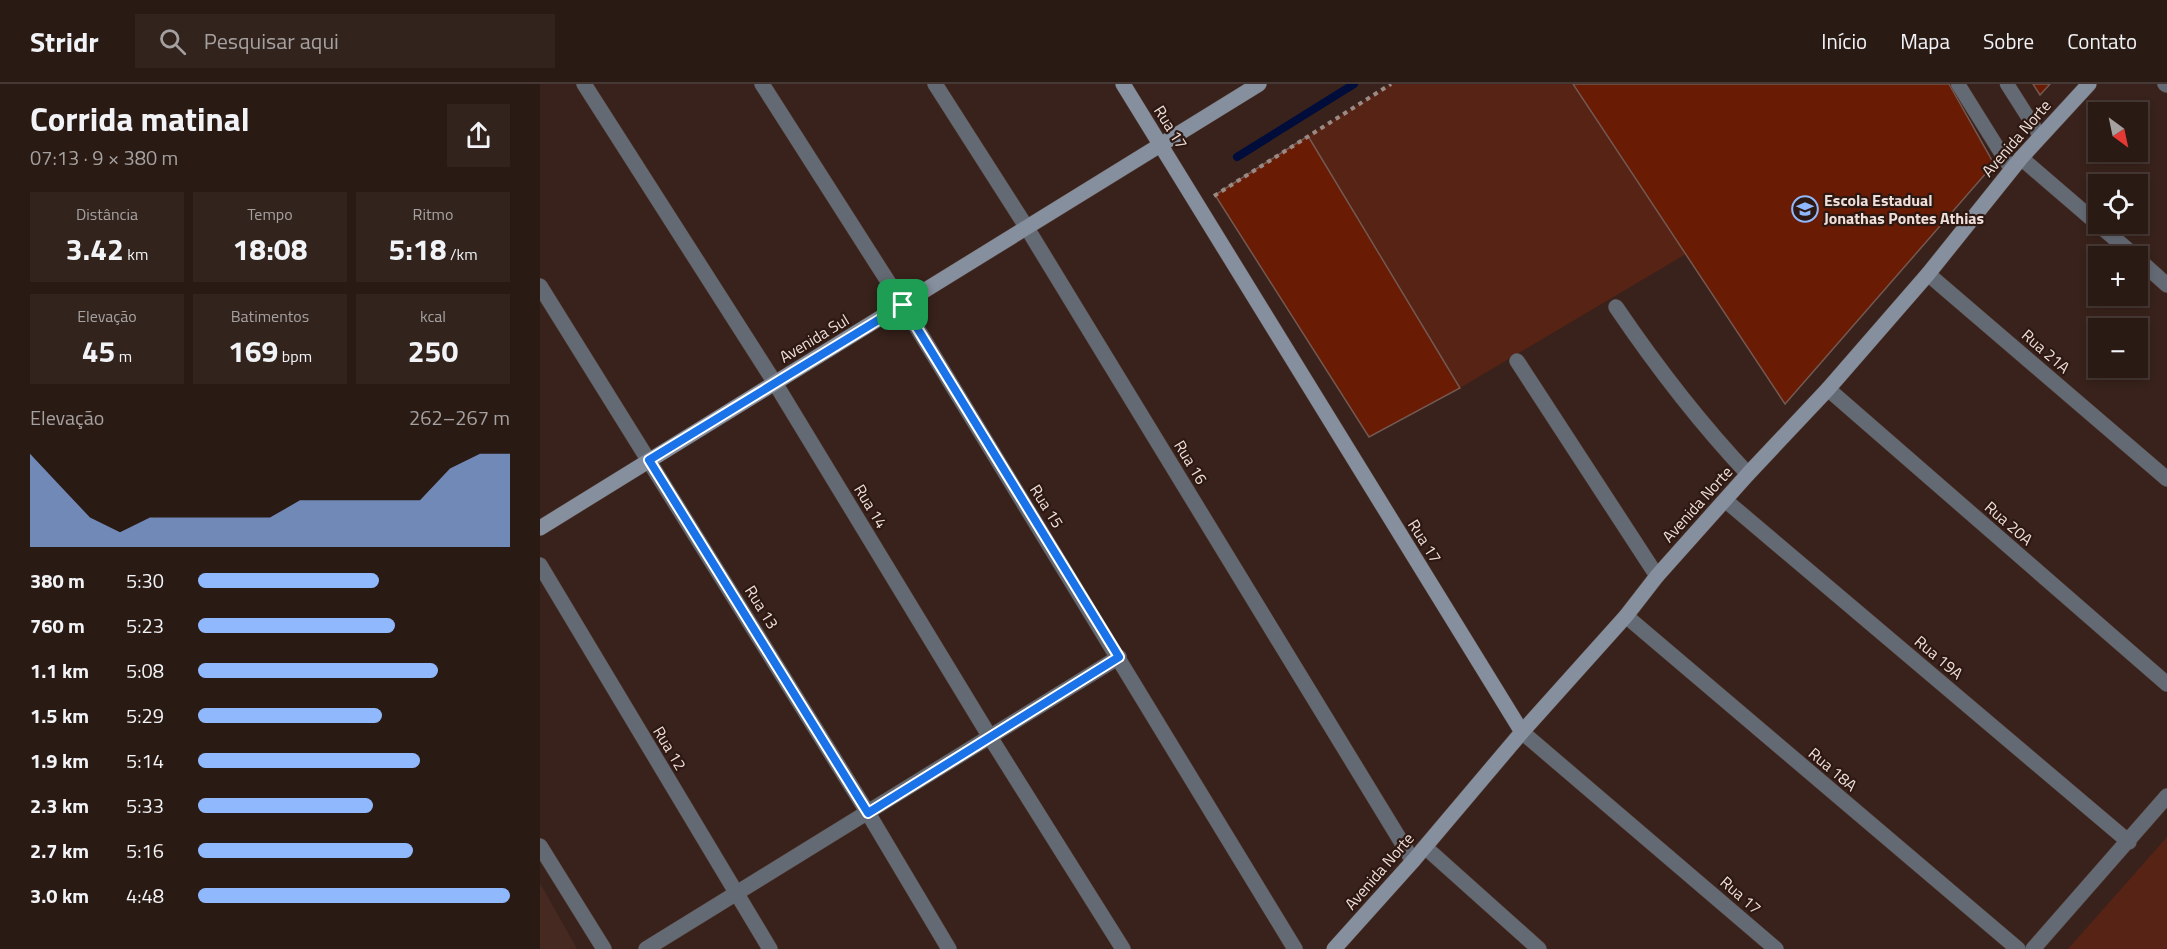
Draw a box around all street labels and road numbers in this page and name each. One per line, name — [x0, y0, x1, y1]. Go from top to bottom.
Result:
street label: Avenida Norte — [1976, 94, 2056, 182]
street label: Rua 17 — [1148, 100, 1194, 154]
street label: Avenida Sul — [774, 308, 854, 368]
street label: Rua 21A — [2017, 323, 2076, 379]
street label: Rua 16 — [1168, 435, 1214, 489]
street label: Avenida Norte — [1656, 461, 1738, 547]
street label: Rua 14 — [848, 479, 894, 533]
street label: Rua 15 — [1024, 479, 1070, 533]
street label: Rua 20A — [1980, 495, 2039, 551]
street label: Rua 17 — [1402, 514, 1448, 568]
street label: Rua 13 — [739, 580, 785, 634]
street label: Rua 19A — [1909, 629, 1969, 685]
street label: Rua 12 — [647, 721, 693, 775]
street label: Rua 18A — [1803, 741, 1863, 797]
street label: Avenida Norte — [1339, 827, 1419, 915]
street label: Rua 17 — [1715, 870, 1767, 920]

